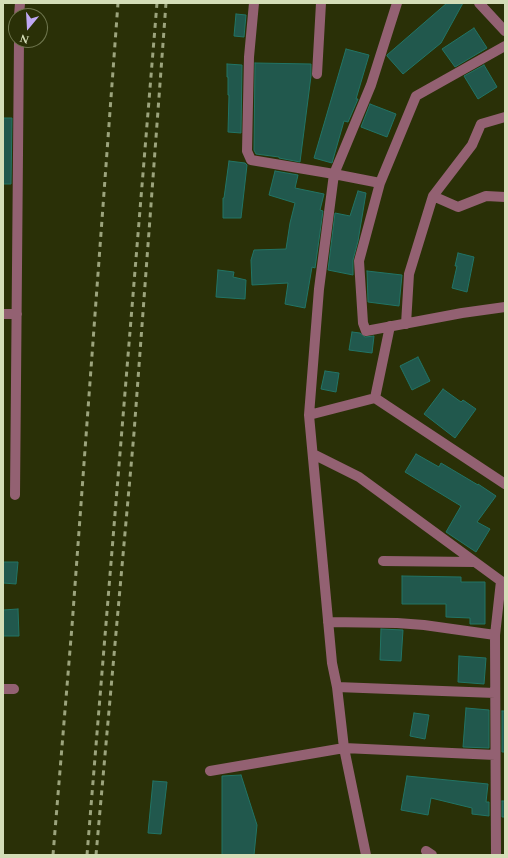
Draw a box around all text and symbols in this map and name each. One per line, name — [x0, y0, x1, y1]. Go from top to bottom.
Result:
north arrow — [8, 8, 48, 48]
text: N — [18, 29, 31, 48]

